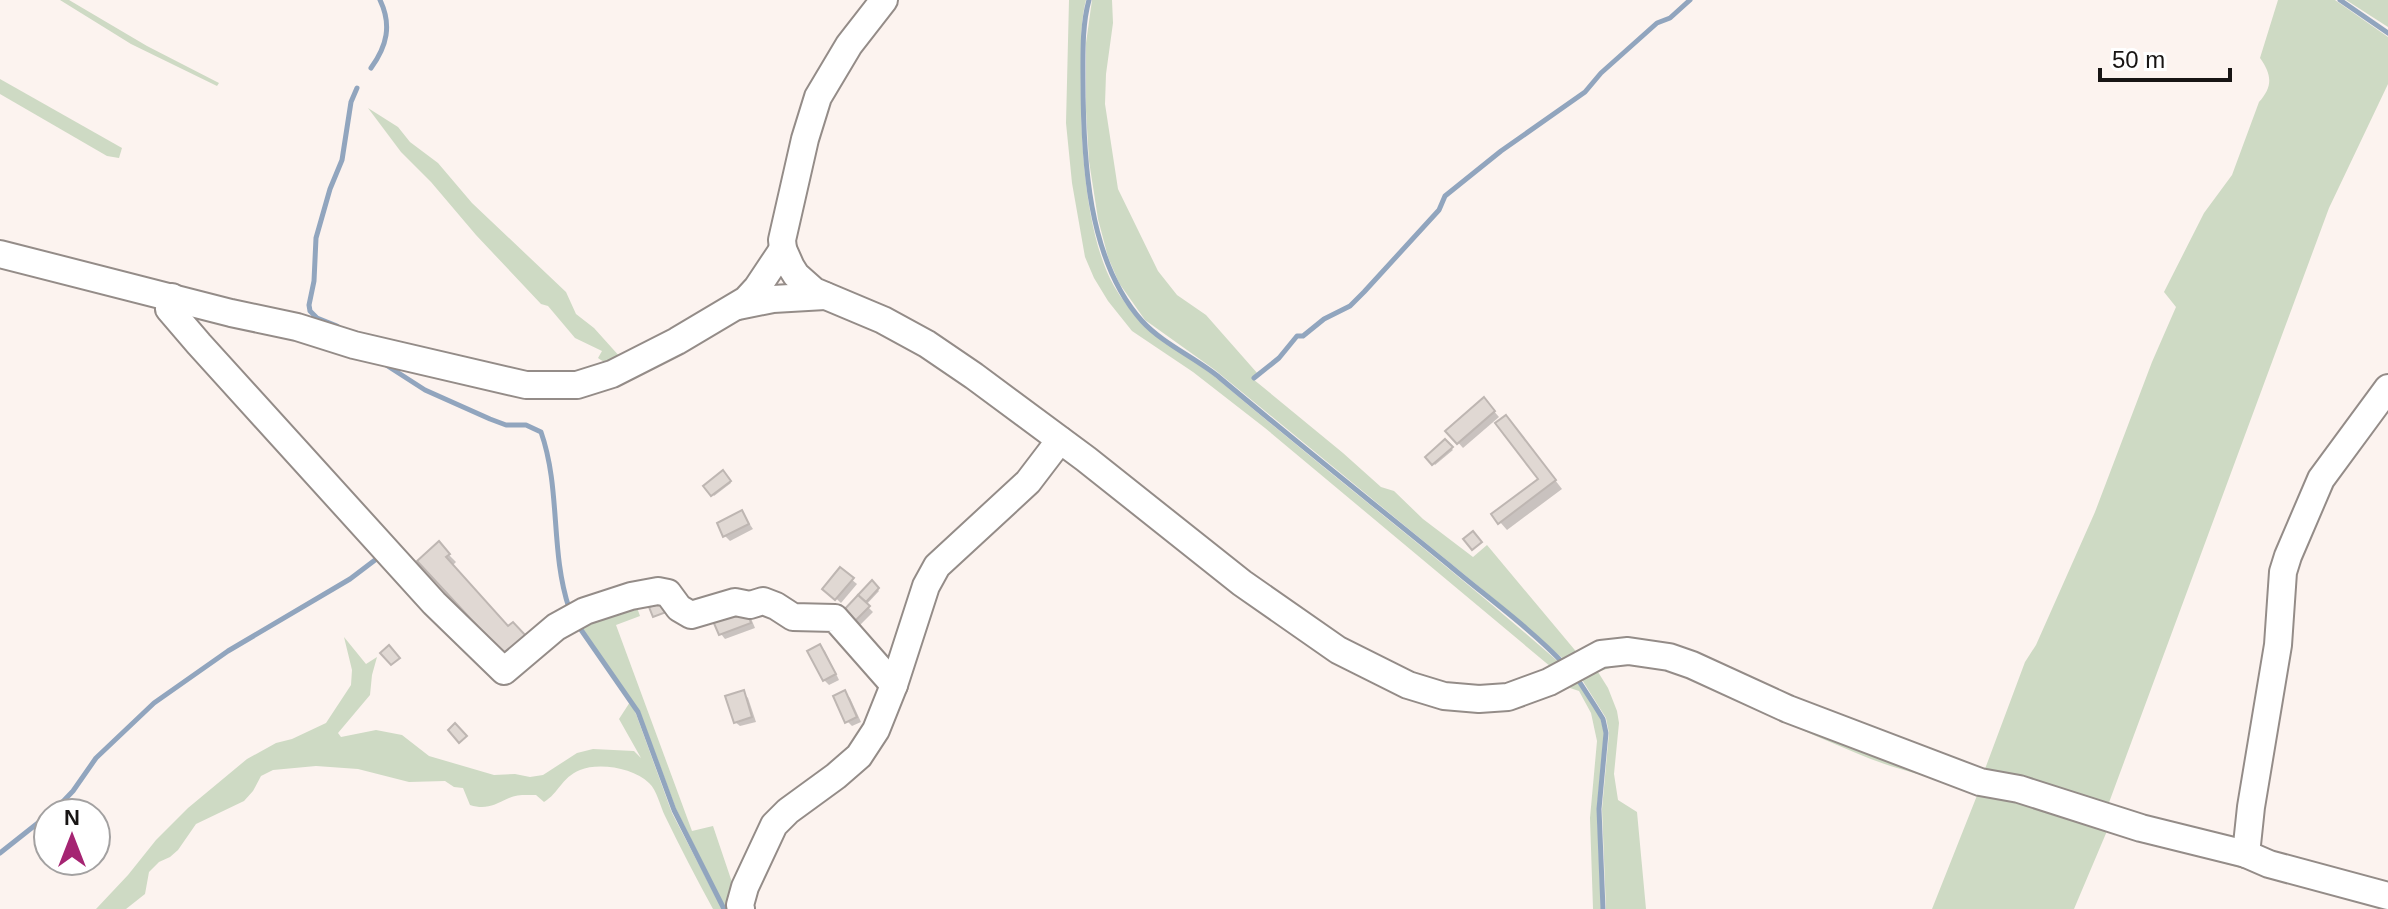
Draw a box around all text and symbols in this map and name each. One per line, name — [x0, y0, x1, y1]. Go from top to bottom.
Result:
scale bar — [2100, 32, 2230, 82]
text: 50 m — [2112, 46, 2165, 73]
north arrow — [32, 797, 112, 877]
text: N — [64, 805, 80, 830]

